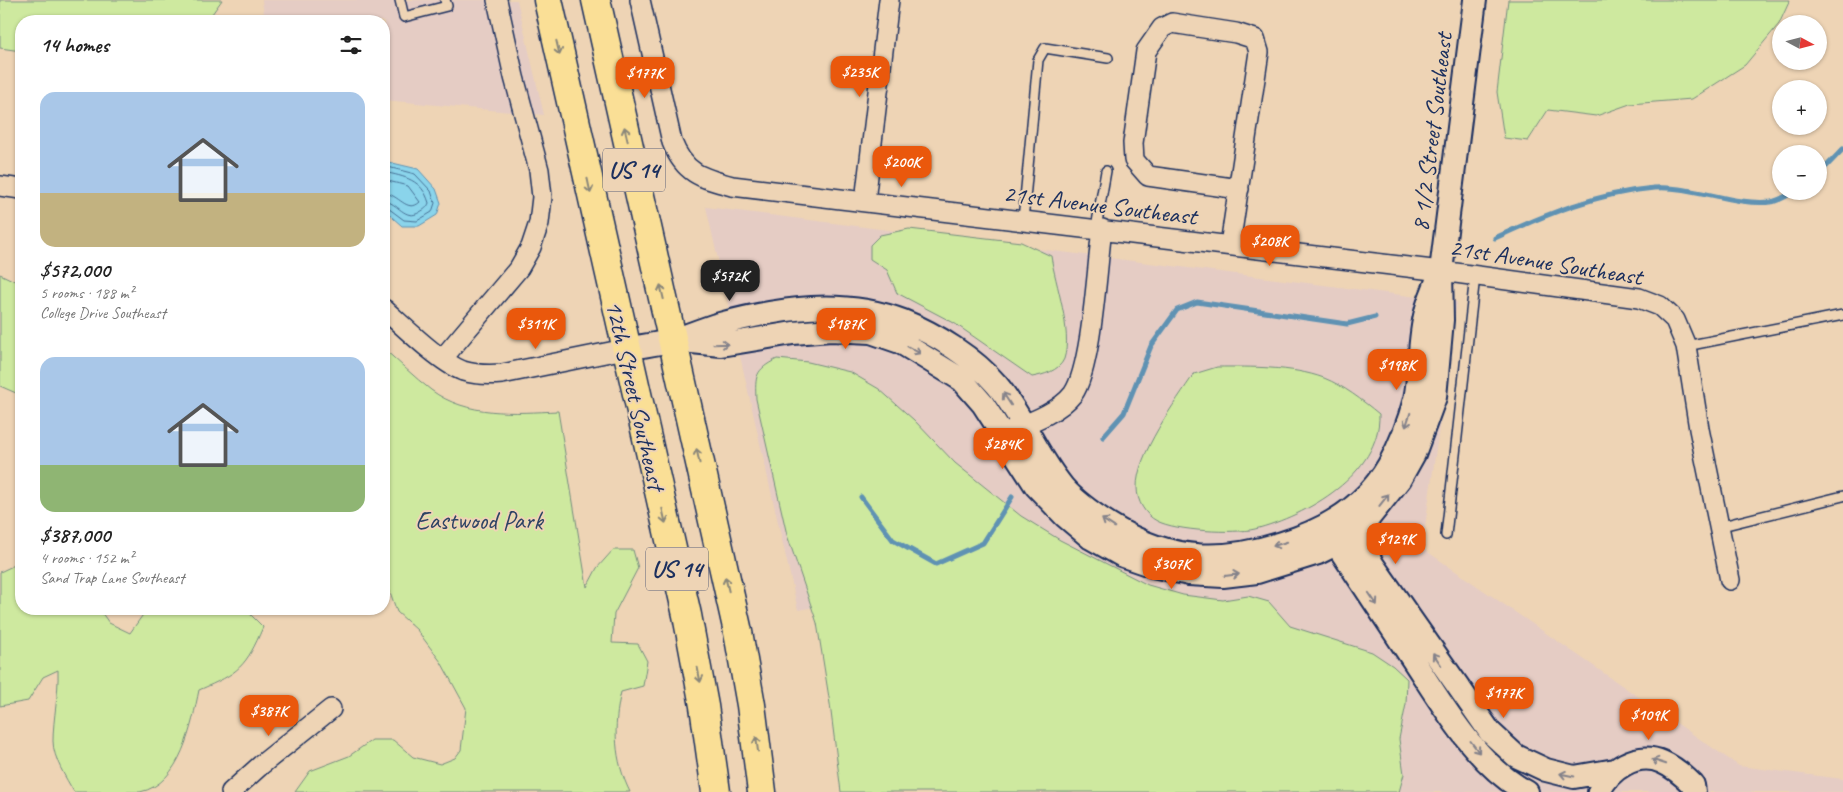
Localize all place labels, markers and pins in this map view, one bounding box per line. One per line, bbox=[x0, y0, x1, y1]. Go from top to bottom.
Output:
pin: $177K bbox=[610, 56, 680, 99]
pin: $235K bbox=[825, 56, 895, 98]
pin: $200K bbox=[867, 146, 937, 188]
pin: $208K bbox=[1235, 224, 1305, 267]
pin: $572K bbox=[695, 260, 765, 302]
pin: $311K bbox=[501, 308, 571, 350]
pin: $187K bbox=[811, 308, 881, 350]
pin: $198K bbox=[1362, 348, 1432, 391]
pin: $284K bbox=[968, 428, 1038, 470]
pin: $129K bbox=[1361, 522, 1431, 565]
pin: $307K bbox=[1137, 548, 1207, 590]
pin: $177K bbox=[1469, 676, 1539, 719]
pin: $387K bbox=[234, 694, 304, 737]
pin: $109K bbox=[1614, 698, 1684, 741]

